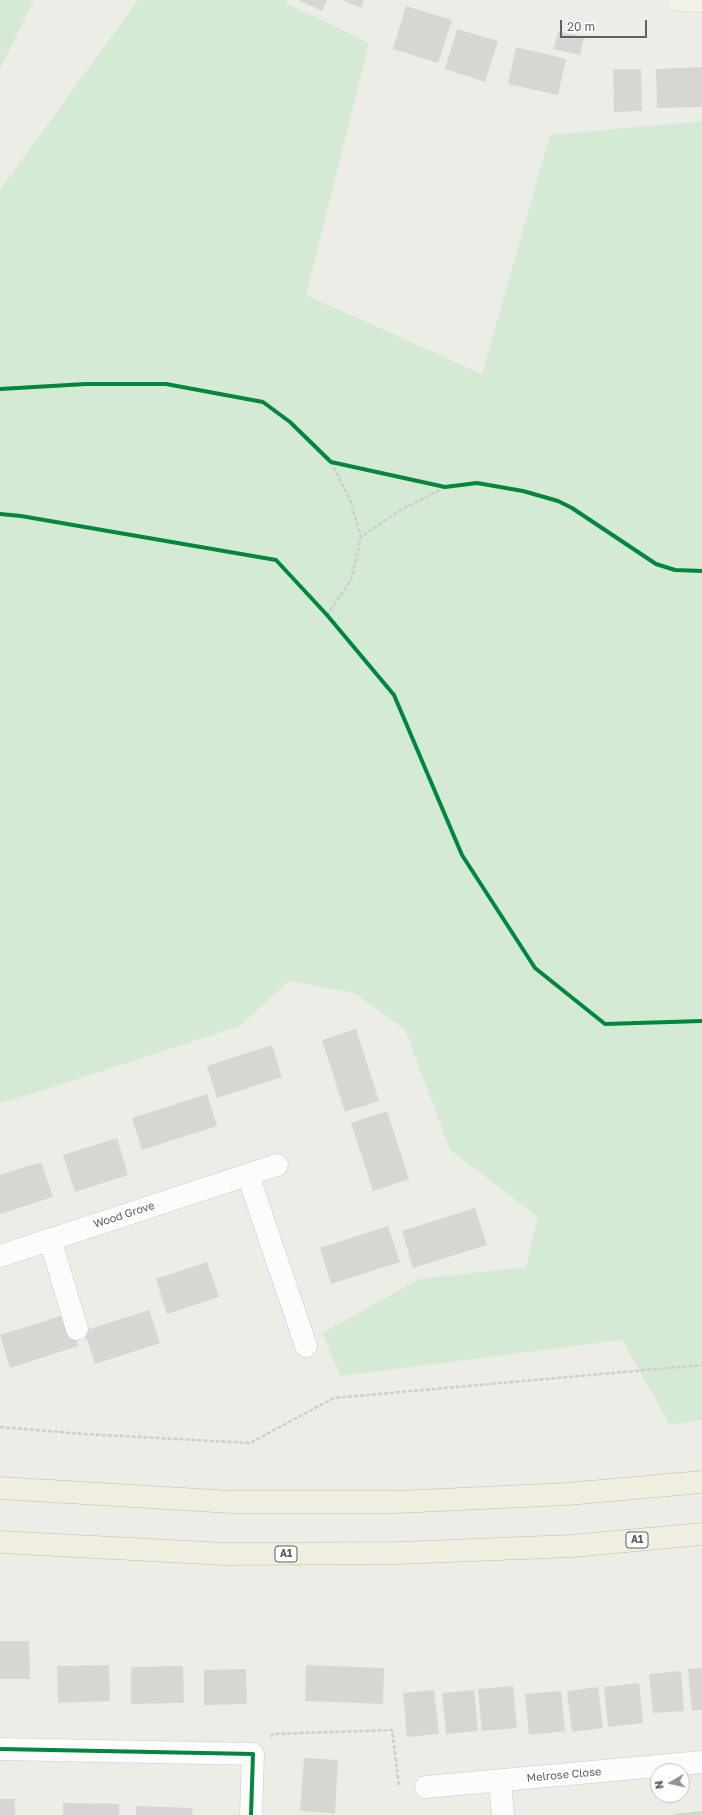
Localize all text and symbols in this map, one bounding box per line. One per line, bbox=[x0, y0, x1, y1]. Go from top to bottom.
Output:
scale bar bbox=[562, 12, 649, 38]
text: 20 m bbox=[567, 19, 595, 34]
street label: Wood Grove bbox=[92, 1199, 156, 1231]
road number: A1 bbox=[626, 1532, 648, 1548]
road number: A1 bbox=[275, 1546, 297, 1562]
north arrow bbox=[650, 1763, 690, 1803]
street label: Melrose Close bbox=[526, 1765, 602, 1785]
text: N bbox=[652, 1780, 666, 1790]

